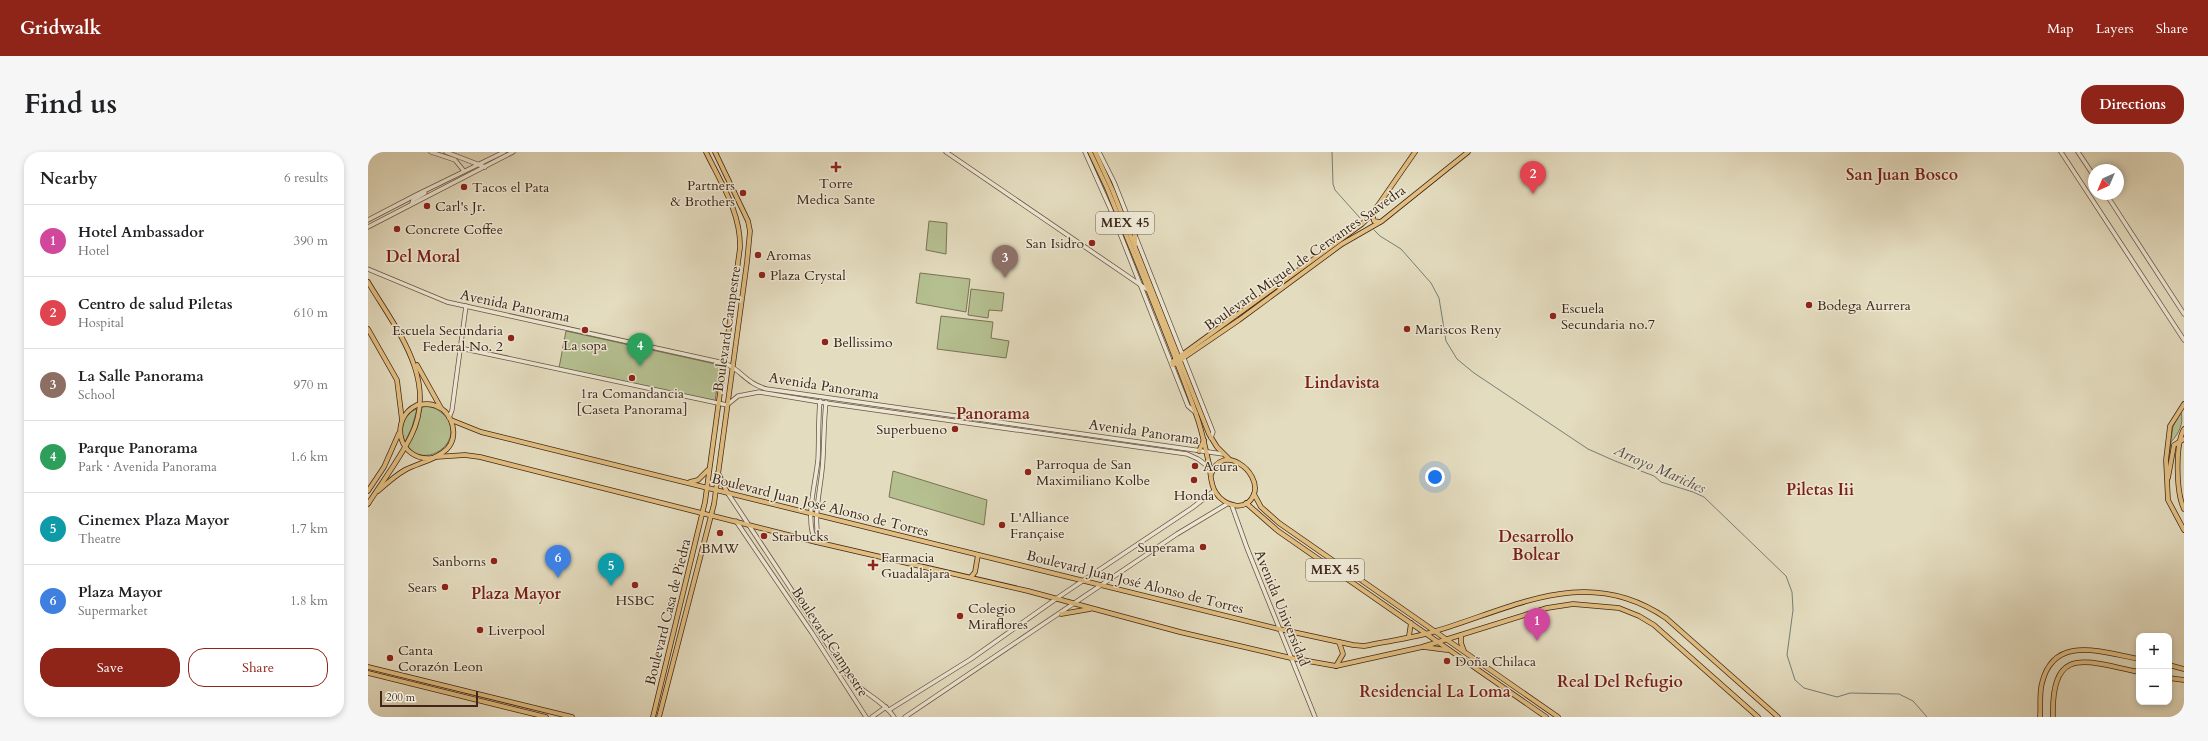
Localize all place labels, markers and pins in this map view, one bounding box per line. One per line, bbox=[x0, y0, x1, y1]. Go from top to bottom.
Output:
marker: Torre Medica Sante bbox=[830, 161, 842, 173]
pin: 2 bbox=[1520, 161, 1546, 194]
place label: Torre Medica Sante bbox=[797, 174, 875, 209]
place label: Partners & Brothers bbox=[670, 176, 735, 211]
place label: Tacos el Pata bbox=[472, 178, 549, 197]
marker: Tacos el Pata bbox=[459, 182, 469, 192]
marker: Partners & Brothers bbox=[738, 188, 748, 198]
place label: Carl's Jr. bbox=[435, 197, 485, 216]
marker: Carl's Jr. bbox=[422, 201, 432, 211]
place label: Concrete Coffee bbox=[405, 220, 503, 239]
marker: Concrete Coffee bbox=[392, 224, 402, 234]
place label: San Isidro bbox=[1026, 234, 1084, 253]
marker: San Isidro bbox=[1087, 238, 1097, 248]
pin: 3 bbox=[992, 245, 1018, 278]
place label: Aromas bbox=[766, 246, 812, 265]
marker: Aromas bbox=[753, 250, 763, 260]
place label: Plaza Crystal bbox=[770, 266, 846, 285]
marker: Plaza Crystal bbox=[757, 270, 767, 280]
place label: Bodega Aurrera bbox=[1817, 296, 1911, 315]
place label: Escuela Secundaria no.7 bbox=[1561, 299, 1655, 334]
marker: Bodega Aurrera bbox=[1804, 300, 1814, 310]
marker: Escuela Secundaria no.7 bbox=[1548, 311, 1558, 321]
place label: Mariscos Reny bbox=[1415, 320, 1502, 339]
place label: Escuela Secundaria Federal No. 2 bbox=[392, 321, 503, 356]
marker: Mariscos Reny bbox=[1402, 324, 1412, 334]
marker: La sopa bbox=[580, 325, 590, 335]
marker: Escuela Secundaria Federal No. 2 bbox=[506, 333, 516, 343]
pin: 4 bbox=[627, 333, 653, 366]
place label: Bellissimo bbox=[833, 333, 893, 352]
place label: La sopa bbox=[563, 336, 607, 355]
marker: Bellissimo bbox=[820, 337, 830, 347]
marker: 1ra Comandancia [Caseta Panorama] bbox=[627, 373, 637, 383]
place label: 1ra Comandancia [Caseta Panorama] bbox=[576, 384, 688, 419]
place label: Superbueno bbox=[876, 420, 947, 439]
marker: Superbueno bbox=[950, 424, 960, 434]
place label: Parroqua de San Maximiliano Kolbe bbox=[1036, 455, 1150, 490]
place label: Acura bbox=[1203, 457, 1238, 476]
marker: Acura bbox=[1190, 461, 1200, 471]
marker: Parroqua de San Maximiliano Kolbe bbox=[1023, 467, 1033, 477]
marker: Honda bbox=[1189, 475, 1199, 485]
place label: Honda bbox=[1174, 486, 1214, 505]
place label: L'Alliance Française bbox=[1010, 508, 1069, 543]
marker: L'Alliance Française bbox=[997, 520, 1007, 530]
place label: Starbucks bbox=[772, 527, 829, 546]
marker: BMW bbox=[715, 528, 725, 538]
marker: Starbucks bbox=[759, 531, 769, 541]
place label: Superama bbox=[1137, 538, 1195, 557]
place label: BMW bbox=[701, 539, 740, 558]
marker: Superama bbox=[1198, 542, 1208, 552]
pin: 6 bbox=[545, 545, 571, 578]
place label: Farmacia Guadalajara bbox=[881, 548, 950, 583]
place label: Sanborns bbox=[432, 552, 486, 571]
pin: 5 bbox=[598, 553, 624, 586]
marker: Sanborns bbox=[489, 556, 499, 566]
marker: Farmacia Guadalajara bbox=[868, 560, 878, 570]
place label: Sears bbox=[408, 578, 437, 597]
marker: HSBC bbox=[630, 580, 640, 590]
marker: Sears bbox=[440, 582, 450, 592]
place label: HSBC bbox=[616, 591, 655, 610]
place label: Colegio Miraflores bbox=[968, 599, 1028, 634]
pin: 1 bbox=[1524, 608, 1550, 641]
marker: Colegio Miraflores bbox=[955, 611, 965, 621]
place label: Liverpool bbox=[488, 621, 546, 640]
marker: Liverpool bbox=[475, 625, 485, 635]
place label: Canta Corazón Leon bbox=[398, 641, 483, 676]
place label: Doña Chilaca bbox=[1455, 652, 1536, 671]
marker: Canta Corazón Leon bbox=[385, 653, 395, 663]
marker: Doña Chilaca bbox=[1442, 656, 1452, 666]

